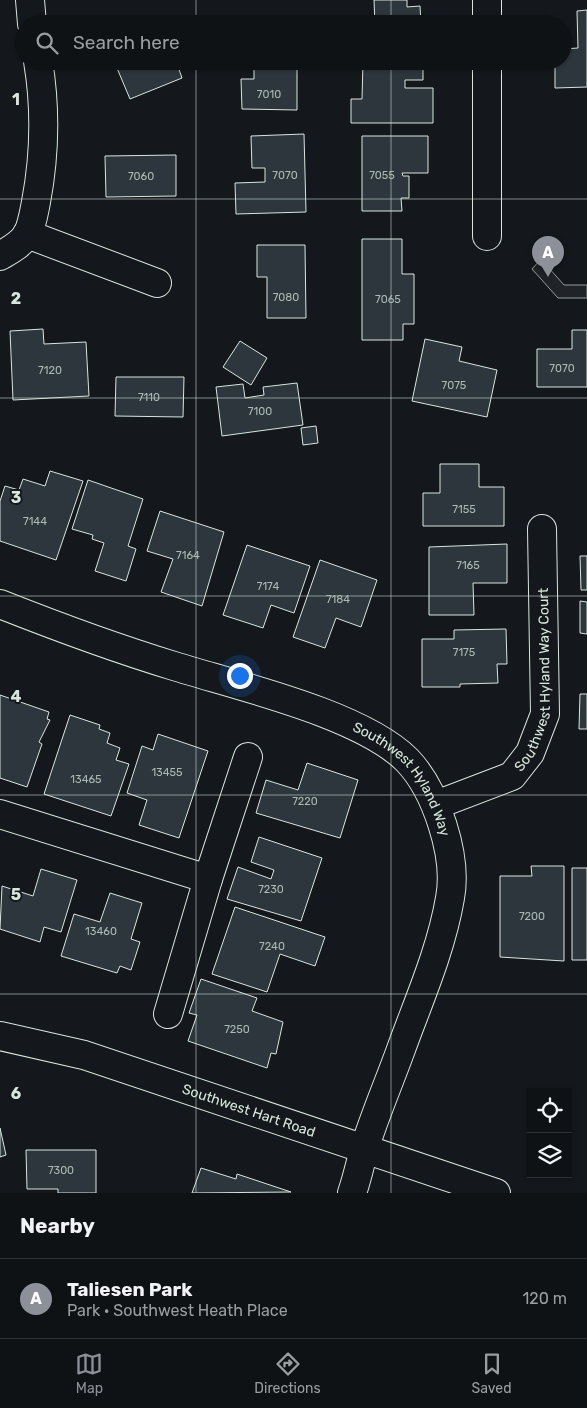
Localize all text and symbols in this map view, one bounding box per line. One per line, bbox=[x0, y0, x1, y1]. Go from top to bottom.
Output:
search box bbox=[15, 15, 572, 70]
icon: search bbox=[33, 29, 61, 57]
text: Search here bbox=[73, 31, 180, 54]
house number: 7010 bbox=[257, 88, 281, 101]
text: 1 bbox=[12, 90, 20, 109]
house number: 7070 bbox=[272, 169, 298, 182]
house number: 7055 bbox=[369, 169, 395, 182]
house number: 7060 bbox=[128, 170, 154, 183]
pin: A bbox=[532, 236, 564, 277]
text: 2 bbox=[11, 289, 21, 308]
house number: 7080 bbox=[273, 291, 299, 304]
house number: 7065 bbox=[375, 293, 401, 306]
house number: 7070 bbox=[549, 362, 575, 375]
house number: 7120 bbox=[38, 364, 62, 377]
house number: 7075 bbox=[442, 379, 467, 392]
house number: 7110 bbox=[138, 391, 160, 404]
house number: 7100 bbox=[248, 405, 272, 418]
text: 3 bbox=[11, 488, 21, 507]
house number: 7155 bbox=[452, 503, 476, 516]
house number: 7144 bbox=[23, 515, 47, 528]
house number: 7164 bbox=[176, 549, 200, 562]
house number: 7165 bbox=[456, 559, 480, 572]
house number: 7174 bbox=[257, 580, 279, 593]
street label: Southwest Hyland Way Court bbox=[510, 587, 554, 775]
house number: 7184 bbox=[326, 593, 350, 606]
house number: 7175 bbox=[453, 646, 476, 659]
your location bbox=[227, 663, 253, 689]
text: 4 bbox=[11, 687, 22, 706]
street label: Southwest Hyland Way bbox=[350, 718, 454, 838]
house number: 13455 bbox=[151, 766, 183, 779]
house number: 13465 bbox=[70, 773, 102, 786]
house number: 7220 bbox=[292, 795, 318, 808]
house number: 7230 bbox=[258, 883, 284, 896]
text: 5 bbox=[11, 885, 21, 904]
house number: 7200 bbox=[519, 910, 545, 923]
house number: 13460 bbox=[85, 925, 117, 938]
house number: 7240 bbox=[259, 940, 285, 953]
house number: 7250 bbox=[224, 1023, 250, 1036]
street label: Southwest Hart Road bbox=[180, 1080, 318, 1140]
text: 6 bbox=[11, 1084, 21, 1103]
map controls bbox=[527, 1088, 572, 1178]
button: locate bbox=[527, 1088, 572, 1133]
button: layers bbox=[527, 1133, 572, 1178]
house number: 7300 bbox=[48, 1164, 74, 1177]
text: Nearby bbox=[20, 1213, 95, 1238]
text: Taliesen Park bbox=[67, 1278, 192, 1301]
text: A bbox=[30, 1289, 42, 1308]
text: 120 m bbox=[522, 1289, 567, 1308]
text: Park · Southwest Heath Place bbox=[67, 1301, 288, 1320]
tab: Map bbox=[75, 1350, 103, 1397]
tab: Directions bbox=[254, 1350, 321, 1397]
tab: Saved bbox=[472, 1350, 512, 1397]

